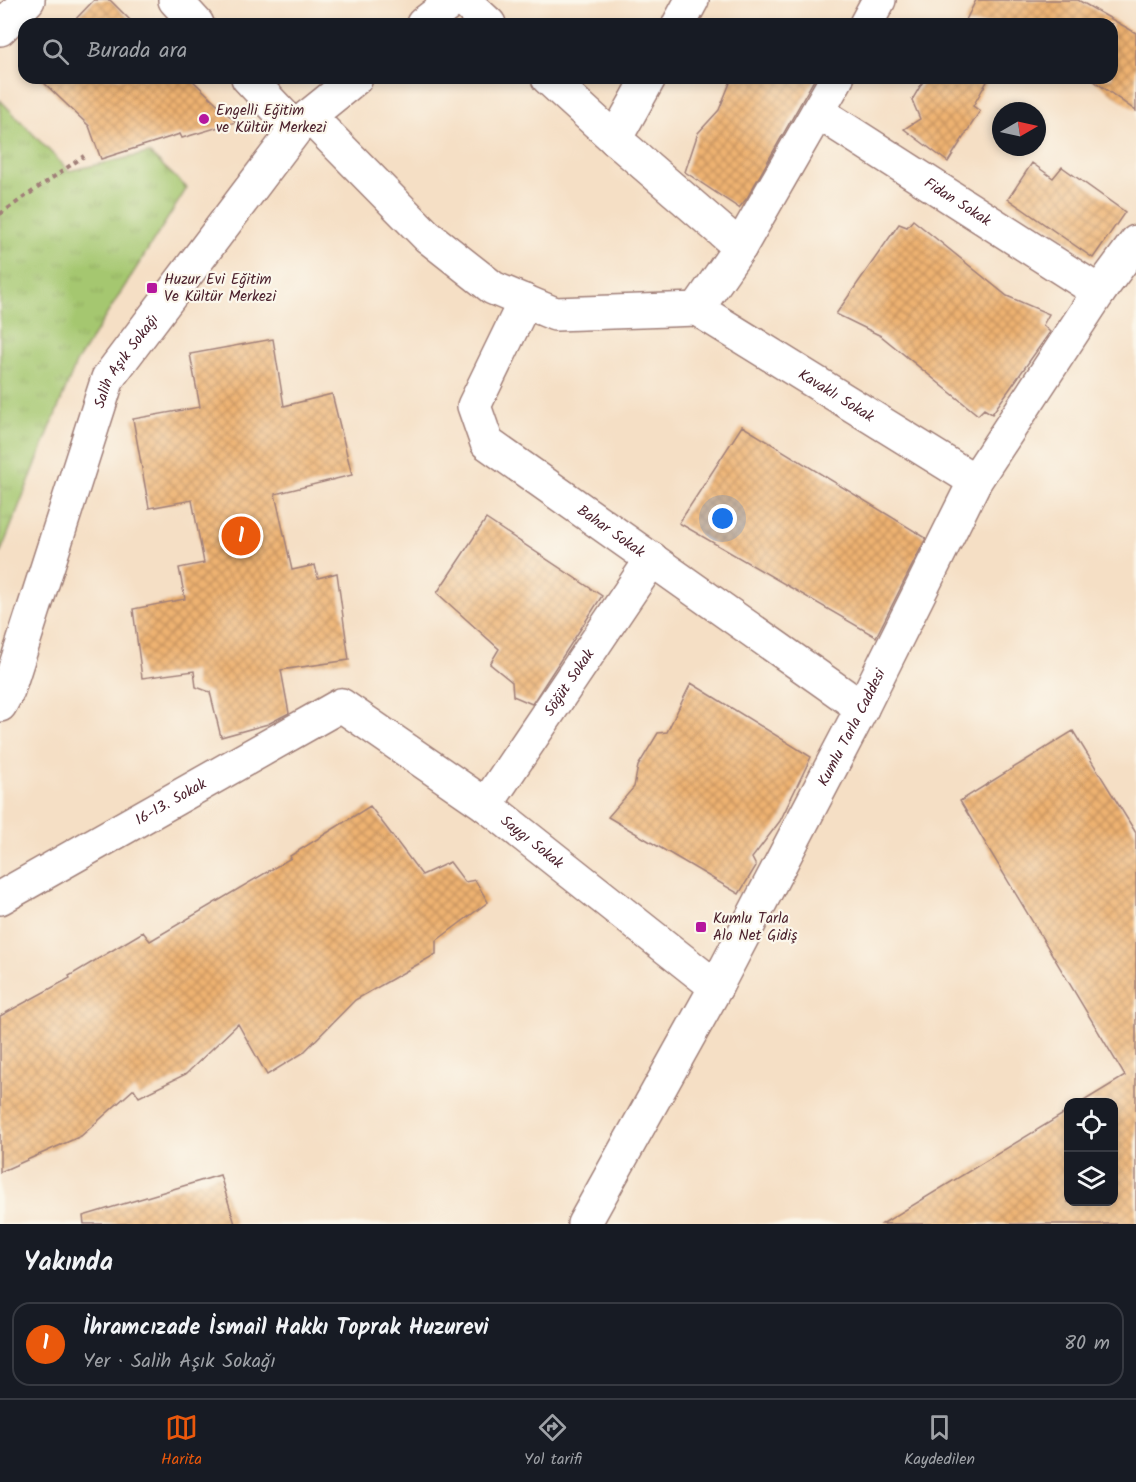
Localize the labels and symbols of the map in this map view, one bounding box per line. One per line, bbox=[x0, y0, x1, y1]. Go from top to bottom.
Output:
place label: Engelli Eğitim ve Kültür Merkezi bbox=[216, 99, 328, 140]
north arrow bbox=[992, 102, 1046, 156]
marker: Engelli Eğitim ve Kültür Merkezi bbox=[197, 112, 211, 126]
street label: Fidan Sokak bbox=[919, 172, 996, 233]
place label: Huzur Evi Eğitim Ve Kültür Merkezi bbox=[164, 268, 277, 309]
marker: Huzur Evi Eğitim Ve Kültür Merkezi bbox=[145, 281, 159, 295]
street label: Salih Aşık Sokağı bbox=[88, 309, 165, 411]
street label: Kavaklı Sokak bbox=[793, 363, 880, 429]
street label: Bahar Sokak bbox=[572, 499, 650, 565]
your location bbox=[708, 504, 737, 533]
pin: 1 bbox=[222, 514, 260, 558]
street label: Söğüt Sokak bbox=[538, 644, 602, 721]
street label: Kumlu Tarla Caddesi bbox=[812, 664, 893, 791]
street label: 16-13. Sokak bbox=[131, 772, 212, 832]
street label: Saygı Sokak bbox=[495, 810, 569, 876]
place label: Kumlu Tarla Alo Net Gidiş bbox=[713, 907, 798, 948]
marker: Kumlu Tarla Alo Net Gidiş bbox=[694, 920, 708, 934]

